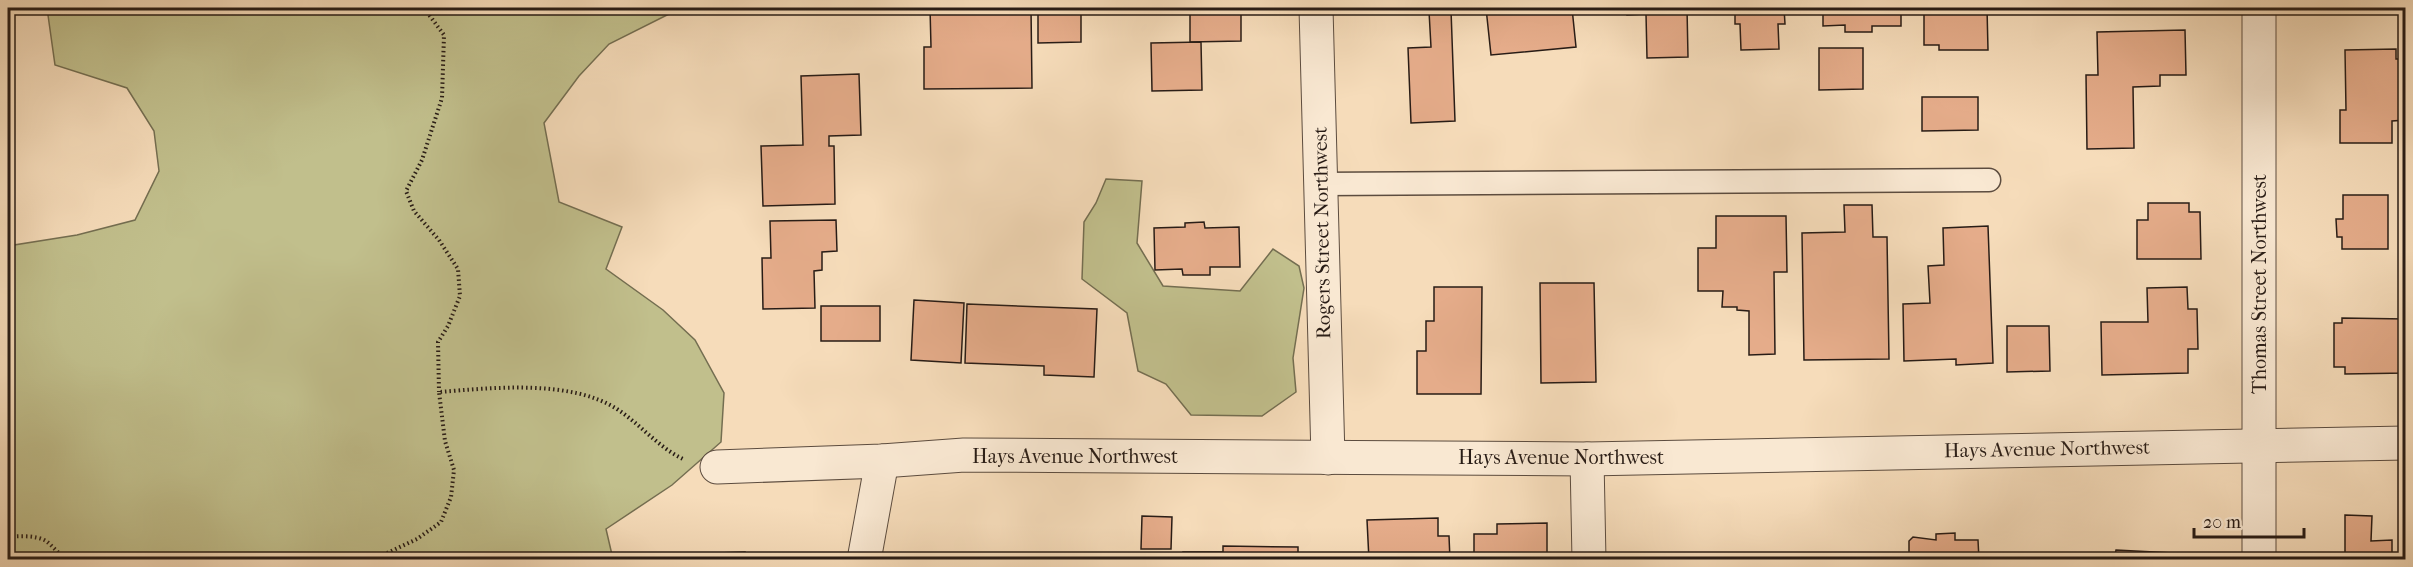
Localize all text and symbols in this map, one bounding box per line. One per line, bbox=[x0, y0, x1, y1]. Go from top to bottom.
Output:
street label: Rogers Street Northwest bbox=[1309, 127, 1335, 339]
street label: Thomas Street Northwest bbox=[2248, 174, 2271, 394]
street label: Hays Avenue Northwest bbox=[1944, 436, 2150, 462]
street label: Hays Avenue Northwest bbox=[972, 445, 1178, 468]
street label: Hays Avenue Northwest bbox=[1458, 446, 1664, 469]
scale bar bbox=[2194, 501, 2304, 539]
text: 20 m bbox=[2203, 512, 2241, 533]

